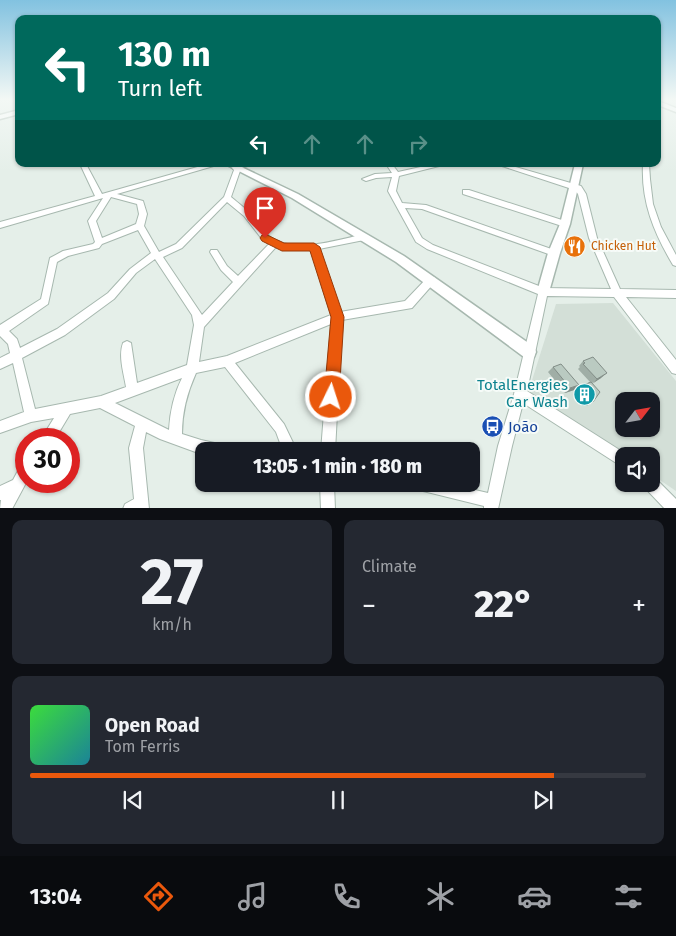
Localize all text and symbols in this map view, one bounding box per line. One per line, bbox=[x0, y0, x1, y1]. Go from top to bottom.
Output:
text: 130 m bbox=[118, 33, 211, 75]
icon: left bbox=[35, 35, 100, 100]
text: Turn left bbox=[118, 75, 202, 102]
icon: left bbox=[245, 130, 273, 158]
icon: ahead bbox=[298, 130, 326, 158]
icon: ahead bbox=[351, 130, 379, 158]
icon: right bbox=[404, 130, 432, 158]
pin bbox=[244, 187, 286, 238]
icon: arrive bbox=[251, 194, 279, 222]
restaurant icon: Chicken Hut bbox=[563, 234, 587, 258]
place label: Chicken Hut bbox=[591, 239, 657, 253]
position arrow bbox=[304, 370, 356, 422]
place label: TotalEnergies Car Wash bbox=[477, 376, 568, 411]
building icon: TotalEnergies Car Wash bbox=[572, 382, 596, 406]
north arrow bbox=[615, 392, 660, 438]
map controls bbox=[615, 392, 660, 492]
bus stop icon: João bbox=[480, 415, 504, 439]
place label: João bbox=[508, 418, 538, 436]
speed limit sign: 30 bbox=[15, 428, 80, 493]
button: sound bbox=[615, 447, 660, 492]
text: 13:05 · 1 min · 180 m bbox=[253, 455, 422, 478]
text: 27 bbox=[140, 543, 204, 621]
text: Climate bbox=[362, 557, 417, 576]
text: 22° bbox=[474, 581, 534, 627]
text: − bbox=[362, 589, 376, 622]
text: + bbox=[632, 589, 646, 622]
text: km/h bbox=[152, 615, 192, 634]
text: Open Road bbox=[105, 714, 200, 737]
text: Tom Ferris bbox=[105, 737, 180, 756]
icon: previous bbox=[119, 786, 147, 814]
icon: pause bbox=[324, 786, 352, 814]
icon: next bbox=[529, 786, 557, 814]
icon: directions bbox=[141, 879, 176, 914]
icon: music bbox=[235, 879, 270, 914]
icon: phone bbox=[329, 879, 364, 914]
icon: climate bbox=[423, 879, 458, 914]
icon: car bbox=[517, 879, 552, 914]
icon: filters bbox=[611, 879, 646, 914]
text: 13:04 bbox=[30, 883, 82, 910]

